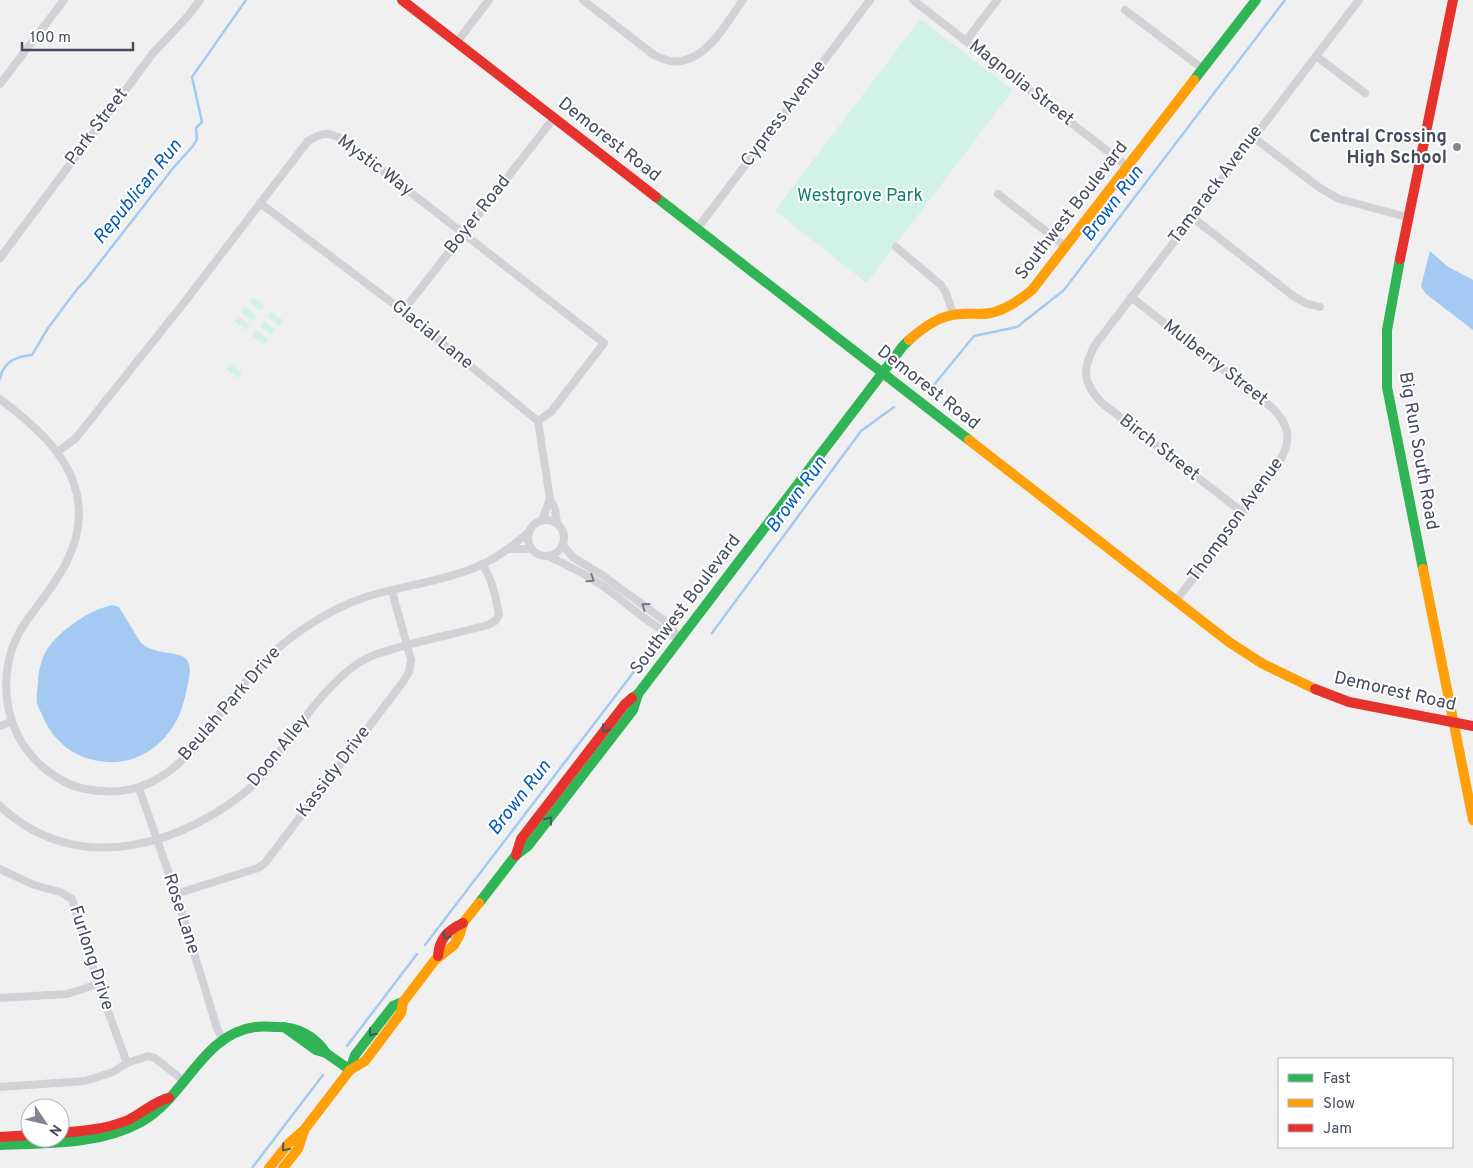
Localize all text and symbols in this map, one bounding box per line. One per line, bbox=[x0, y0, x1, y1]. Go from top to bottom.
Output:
scale bar bbox=[22, 20, 134, 52]
text: 100 m bbox=[30, 29, 71, 48]
street label: Magnolia Street bbox=[964, 35, 1078, 131]
street label: Cypress Avenue bbox=[736, 56, 832, 172]
street label: Park Street bbox=[60, 84, 134, 170]
street label: Demorest Road bbox=[553, 93, 665, 187]
street label: Tamarack Avenue bbox=[1164, 121, 1268, 249]
place label: Central Crossing High School bbox=[1309, 126, 1447, 170]
street label: Mystic Way bbox=[332, 130, 418, 202]
water label: Republican Run bbox=[88, 134, 188, 249]
street label: Southwest Boulevard bbox=[1011, 137, 1133, 285]
marker: Central Crossing High School bbox=[1451, 141, 1463, 153]
water label: Brown Run bbox=[1077, 161, 1150, 247]
street label: Boyer Road bbox=[440, 171, 516, 259]
park label: Westgrove Park bbox=[797, 185, 923, 208]
street label: Glacial Lane bbox=[386, 295, 478, 375]
street label: Mulberry Street bbox=[1158, 315, 1272, 411]
street label: Demorest Road bbox=[872, 341, 984, 435]
street label: Big Run South Road bbox=[1393, 370, 1443, 532]
street label: Birch Street bbox=[1114, 409, 1204, 487]
water label: Brown Run bbox=[761, 451, 833, 538]
street label: Thompson Avenue bbox=[1183, 453, 1289, 587]
street label: Southwest Boulevard bbox=[626, 530, 746, 680]
one-way arrow bbox=[586, 573, 595, 582]
one-way arrow bbox=[642, 603, 651, 611]
street label: Beulah Park Drive bbox=[174, 642, 286, 766]
street label: Demorest Road bbox=[1332, 667, 1458, 717]
street label: Doon Alley bbox=[243, 710, 315, 792]
street label: Kassidy Drive bbox=[292, 722, 376, 822]
one-way arrow bbox=[603, 723, 611, 732]
water label: Brown Run bbox=[483, 755, 557, 840]
one-way arrow bbox=[543, 816, 552, 825]
street label: Rose Lane bbox=[157, 871, 205, 957]
street label: Furlong Drive bbox=[63, 903, 119, 1013]
one-way arrow bbox=[443, 930, 451, 939]
one-way arrow bbox=[370, 1027, 378, 1036]
legend bbox=[1278, 1058, 1453, 1148]
text: Fast bbox=[1323, 1070, 1351, 1089]
text: Slow bbox=[1323, 1095, 1355, 1114]
north arrow bbox=[20, 1098, 70, 1148]
text: Jam bbox=[1323, 1120, 1352, 1139]
text: N bbox=[45, 1121, 64, 1139]
one-way arrow bbox=[282, 1142, 291, 1151]

